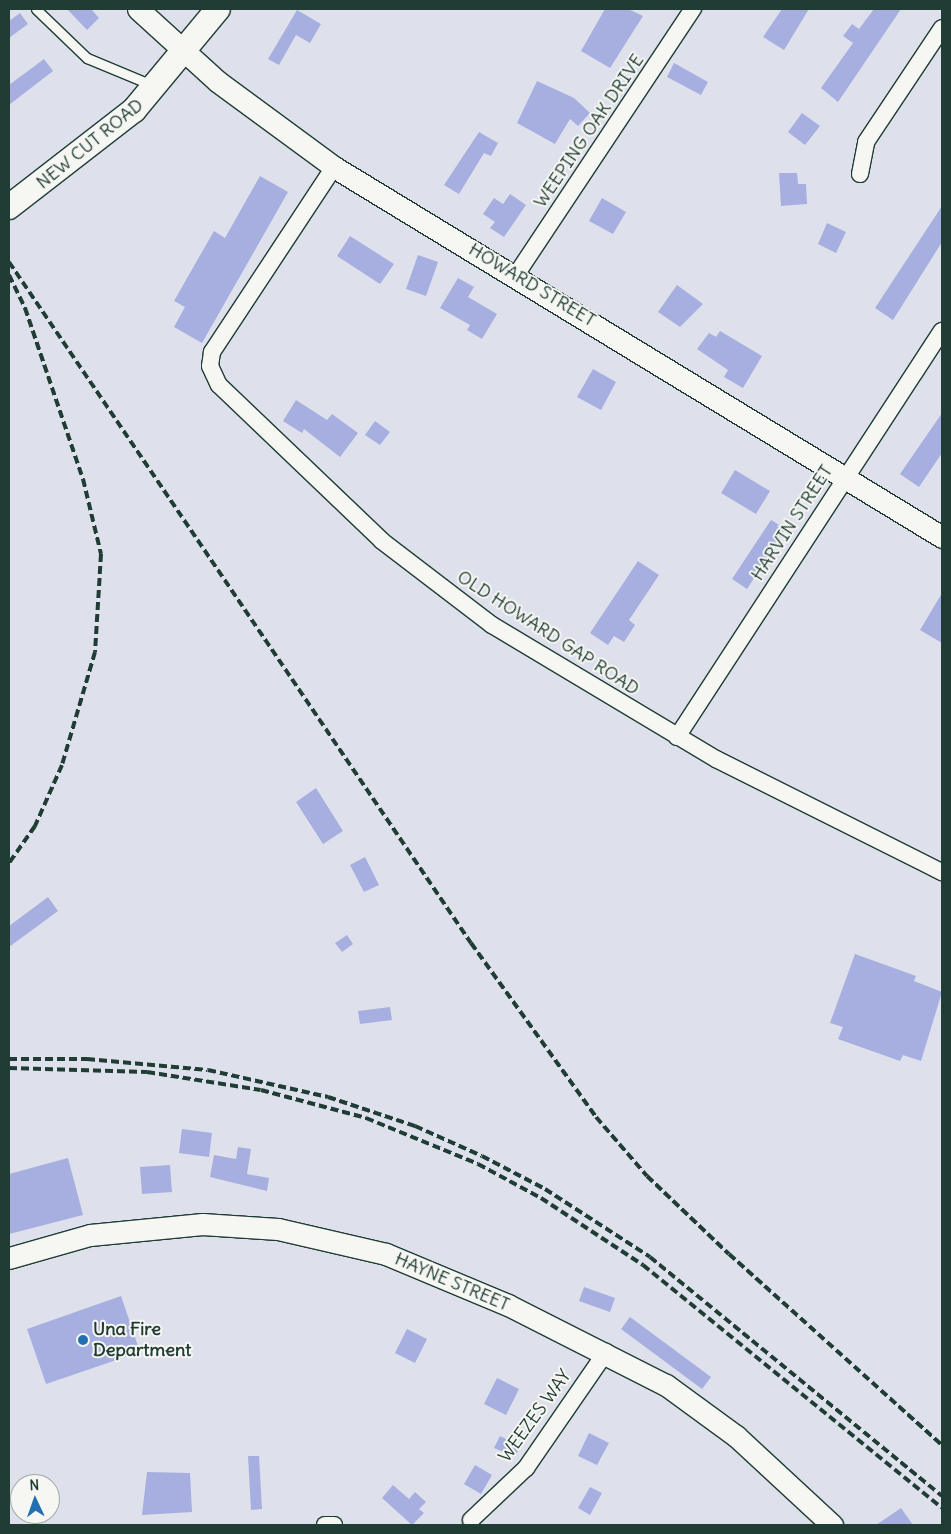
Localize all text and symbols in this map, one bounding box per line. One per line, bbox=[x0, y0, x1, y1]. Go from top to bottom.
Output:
street label: WEEPING OAK DRIVE bbox=[530, 50, 648, 212]
street label: NEW CUT ROAD bbox=[32, 94, 148, 194]
street label: HOWARD STREET bbox=[465, 239, 599, 331]
street label: HARVIN STREET bbox=[747, 461, 837, 585]
street label: OLD HOWARD GAP ROAD bbox=[453, 566, 643, 700]
street label: HAYNE STREET bbox=[391, 1248, 513, 1316]
place label: Una Fire Department bbox=[93, 1319, 191, 1362]
marker: Una Fire Department bbox=[77, 1334, 89, 1346]
street label: WEEZES WAY bbox=[494, 1366, 576, 1466]
north arrow bbox=[10, 1474, 60, 1524]
text: N bbox=[29, 1476, 40, 1494]

